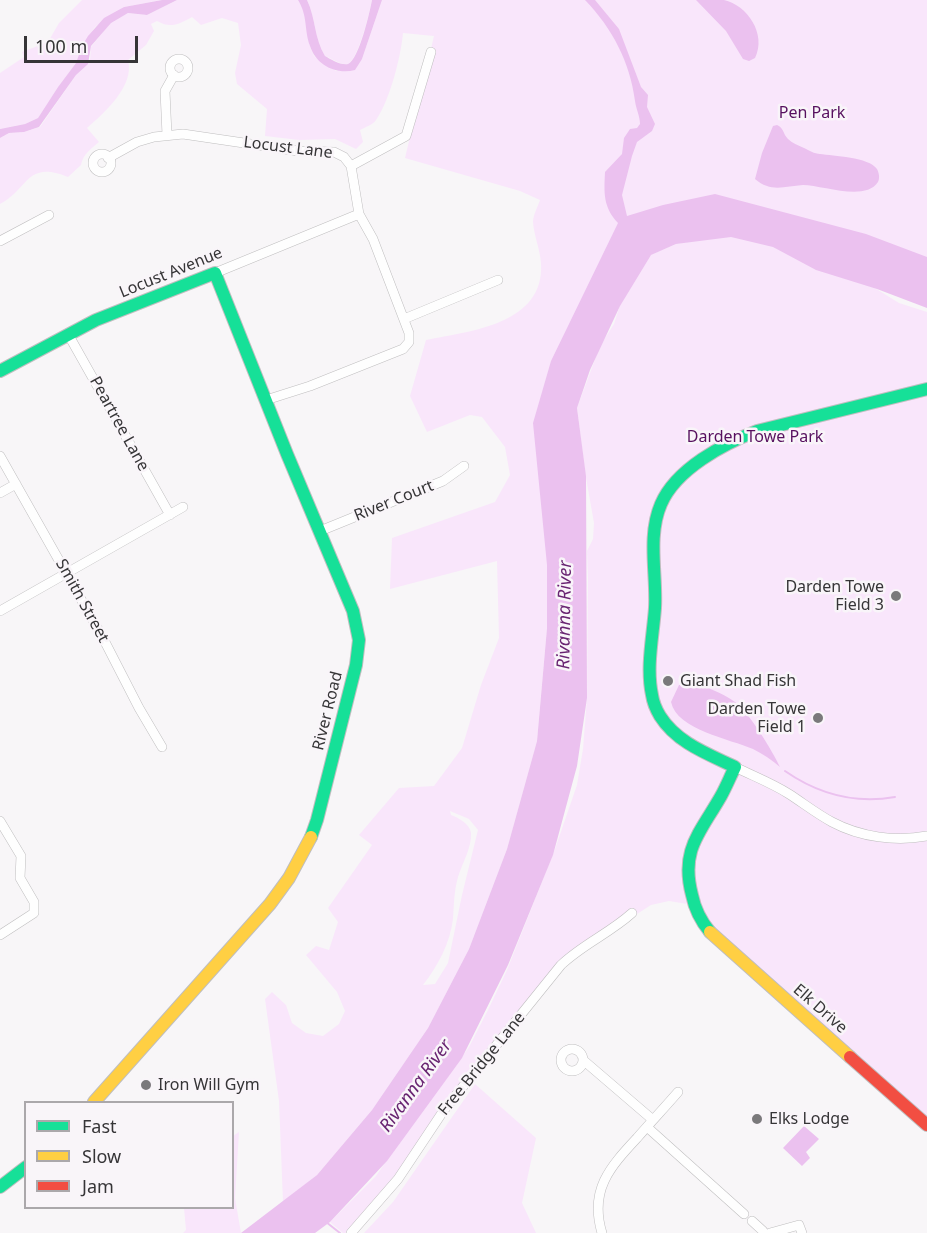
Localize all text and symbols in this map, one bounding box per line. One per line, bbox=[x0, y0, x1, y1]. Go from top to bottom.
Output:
scale bar bbox=[27, 24, 141, 62]
text: 100 m bbox=[35, 34, 87, 58]
park label: Pen Park bbox=[779, 103, 845, 123]
street label: Locust Lane bbox=[242, 133, 334, 163]
street label: Locust Avenue bbox=[117, 244, 225, 302]
street label: Peartree Lane bbox=[85, 374, 153, 474]
park label: Darden Towe Park bbox=[687, 427, 823, 447]
street label: River Court bbox=[351, 476, 437, 526]
street label: Smith Street bbox=[51, 556, 113, 646]
water label: Rivanna River bbox=[553, 560, 577, 670]
place label: Darden Towe Field 3 bbox=[785, 577, 884, 615]
marker: Darden Towe Field 3 bbox=[889, 589, 903, 603]
street label: River Road bbox=[309, 670, 347, 752]
place label: Giant Shad Fish bbox=[680, 671, 796, 691]
marker: Giant Shad Fish bbox=[661, 674, 675, 688]
place label: Darden Towe Field 1 bbox=[707, 699, 806, 737]
marker: Darden Towe Field 1 bbox=[811, 711, 825, 725]
street label: Elk Drive bbox=[789, 980, 851, 1038]
street label: Free Bridge Lane bbox=[435, 1009, 529, 1119]
water label: Rivanna River bbox=[375, 1036, 457, 1136]
place label: Iron Will Gym bbox=[158, 1075, 260, 1095]
marker: Iron Will Gym bbox=[139, 1078, 153, 1092]
legend bbox=[24, 1101, 234, 1209]
place label: Elks Lodge bbox=[769, 1109, 849, 1129]
marker: Elks Lodge bbox=[750, 1112, 764, 1126]
text: Fast bbox=[82, 1114, 117, 1138]
text: Slow bbox=[82, 1144, 121, 1168]
text: Jam bbox=[82, 1174, 114, 1198]

